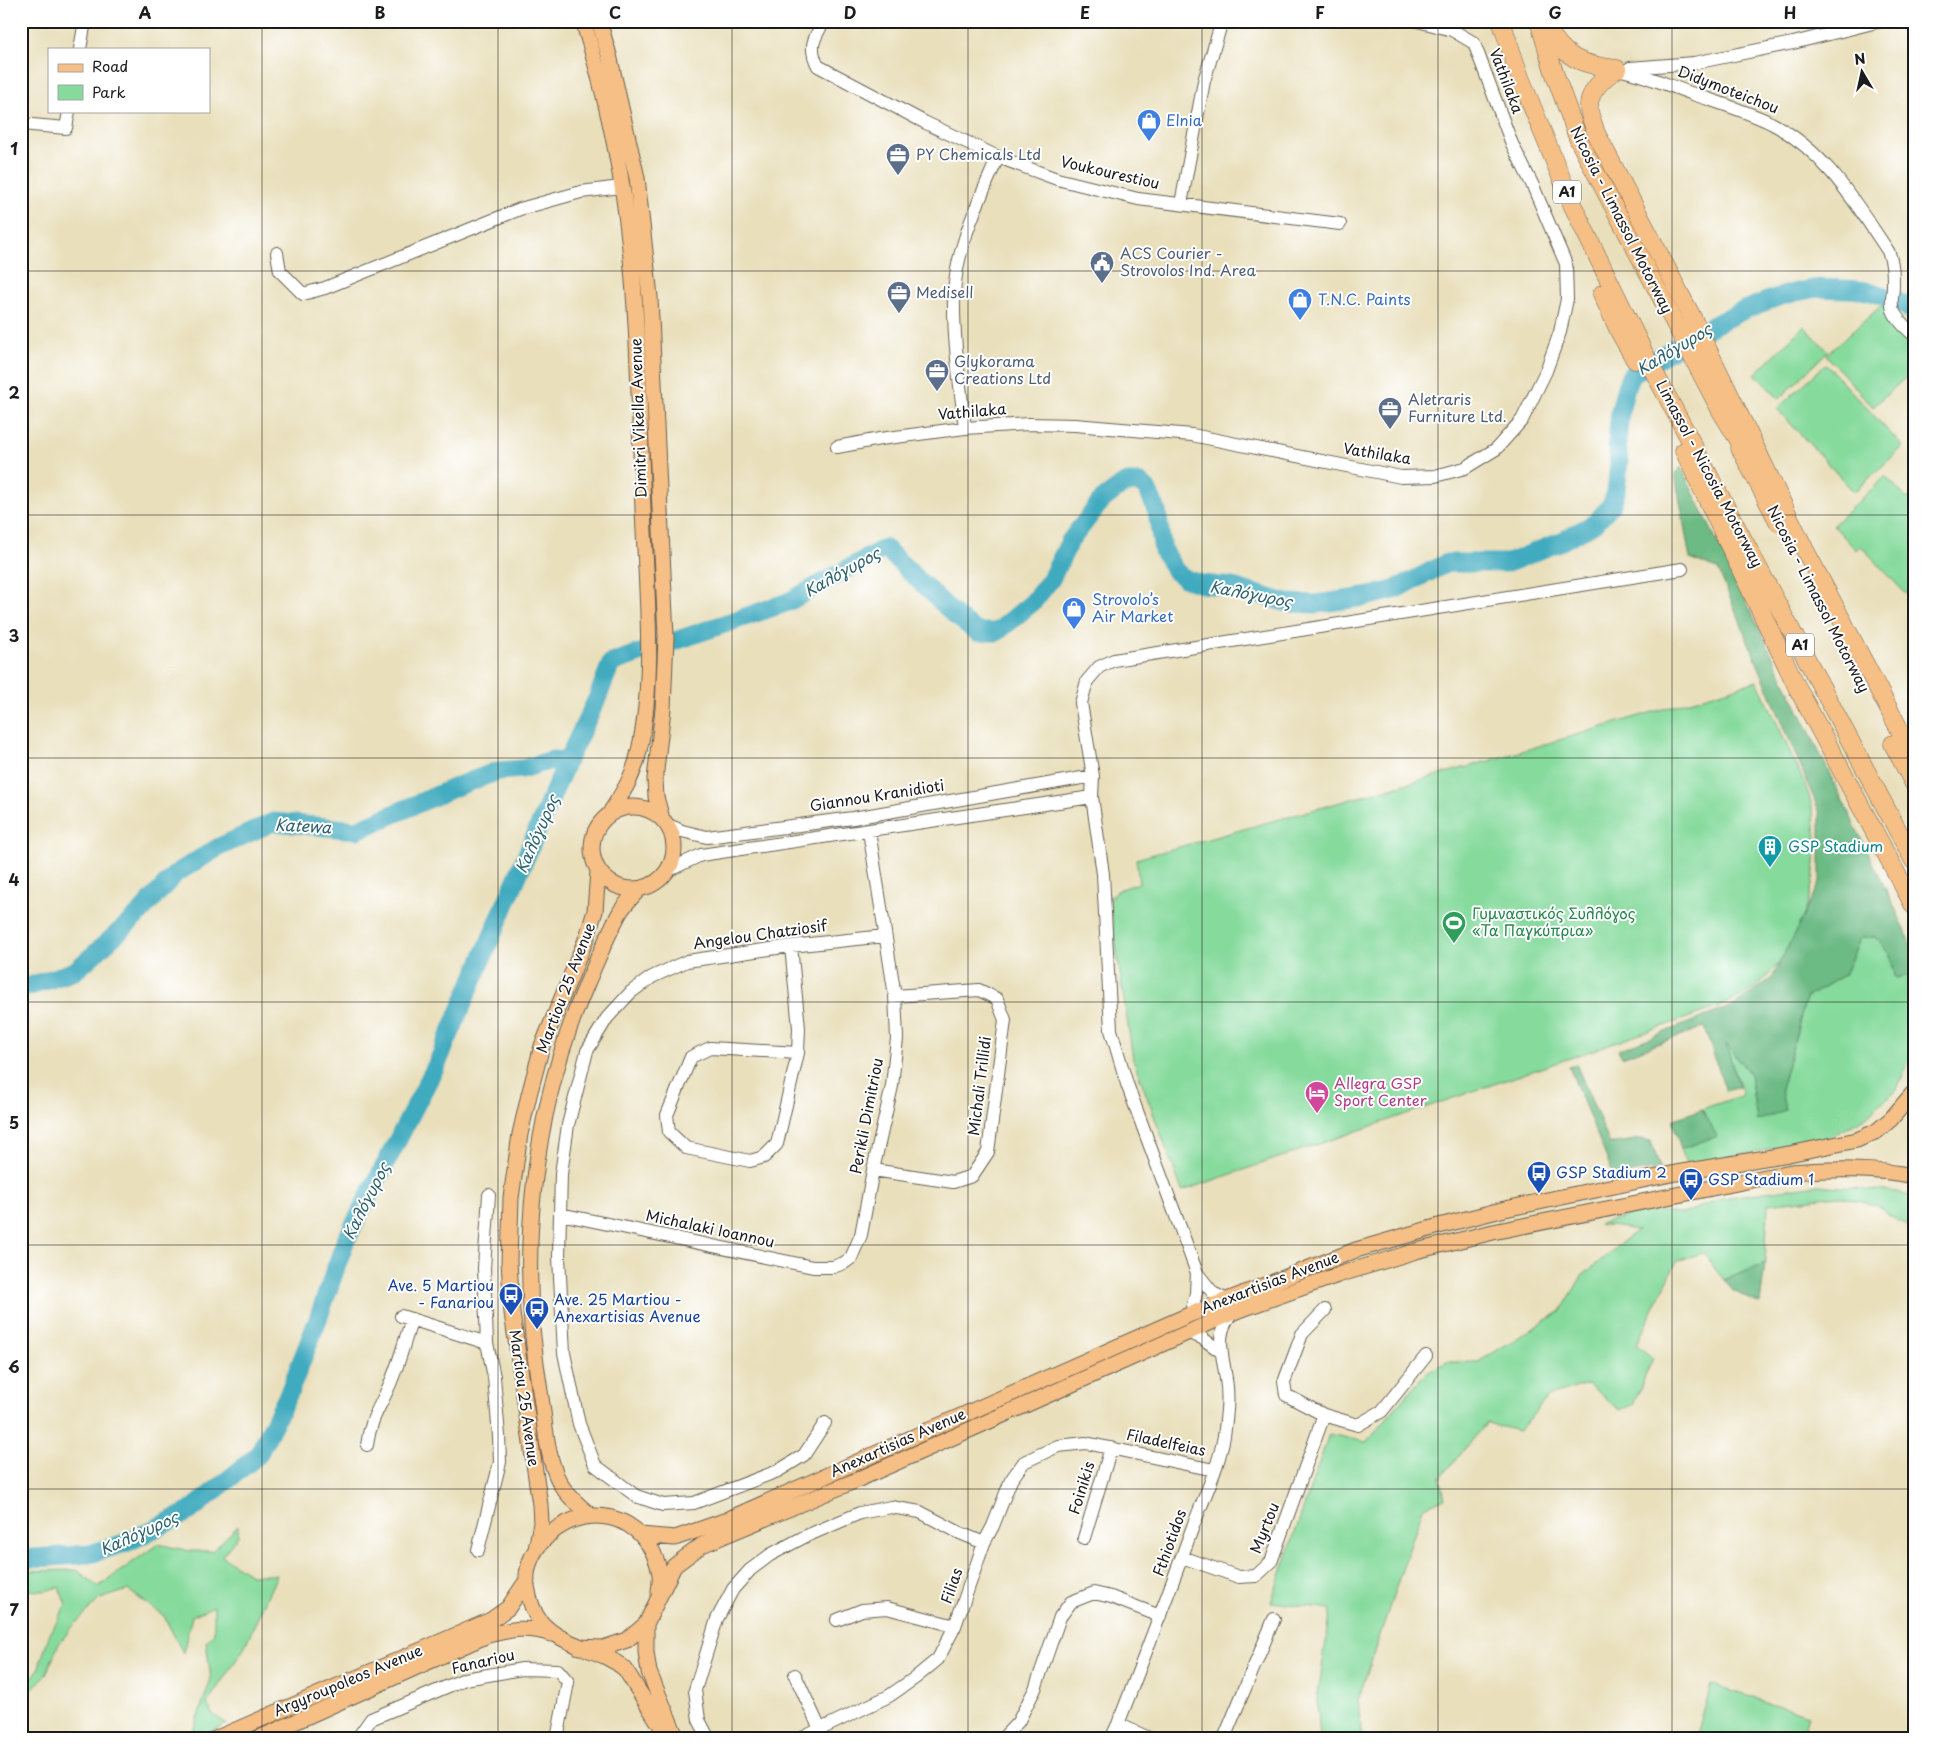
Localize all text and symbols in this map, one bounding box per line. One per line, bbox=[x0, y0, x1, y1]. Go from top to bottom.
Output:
text: A bbox=[139, 0, 152, 24]
text: B bbox=[375, 0, 386, 24]
text: C bbox=[609, 0, 621, 24]
text: D bbox=[844, 0, 856, 24]
text: E bbox=[1080, 0, 1090, 24]
text: F bbox=[1315, 0, 1325, 24]
text: G bbox=[1548, 0, 1562, 24]
text: H bbox=[1784, 0, 1796, 24]
street label: Vathilaka bbox=[1484, 45, 1530, 116]
text: N bbox=[1853, 47, 1867, 70]
legend bbox=[48, 48, 210, 112]
north arrow bbox=[1838, 48, 1888, 98]
text: Road bbox=[92, 54, 128, 77]
street label: Didymoteichou bbox=[1674, 59, 1783, 119]
text: Park bbox=[92, 80, 126, 103]
shop icon: Elnia bbox=[1136, 108, 1162, 142]
place label: Elnia bbox=[1166, 108, 1203, 131]
street label: Nicosia - Limassol Motorway bbox=[1565, 122, 1680, 317]
text: 1 bbox=[10, 136, 18, 160]
office icon: PY Chemicals Ltd bbox=[885, 142, 911, 176]
place label: PY Chemicals Ltd bbox=[916, 142, 1041, 165]
street label: Voukourestiou bbox=[1059, 149, 1162, 194]
road number: A1 bbox=[1553, 180, 1581, 203]
place label: ACS Courier - Strovolos Ind. Area bbox=[1120, 241, 1256, 281]
public building icon: ACS Courier - Strovolos Ind. Area bbox=[1089, 250, 1115, 284]
office icon: Medisell bbox=[886, 280, 912, 314]
place label: Medisell bbox=[916, 280, 973, 303]
shop icon: T.N.C. Paints bbox=[1287, 287, 1313, 321]
place label: T.N.C. Paints bbox=[1318, 287, 1411, 310]
water label: Καλόγυρος bbox=[1632, 315, 1717, 380]
street label: Dimitri Vikella Avenue bbox=[623, 338, 652, 499]
place label: Glykorama Creations Ltd bbox=[954, 349, 1051, 389]
office icon: Glykorama Creations Ltd bbox=[924, 358, 950, 392]
street label: Limassol - Nicosia Motorway bbox=[1651, 376, 1770, 571]
text: 2 bbox=[8, 380, 20, 404]
place label: Aletraris Furniture Ltd. bbox=[1408, 387, 1507, 427]
street label: Vathilaka bbox=[937, 396, 1007, 425]
office icon: Aletraris Furniture Ltd. bbox=[1377, 396, 1403, 430]
street label: Vathilaka bbox=[1342, 436, 1413, 469]
street label: Nicosia - Limassol Motorway bbox=[1762, 501, 1877, 696]
water label: Καλόγυρος bbox=[799, 540, 885, 602]
water label: Καλόγυρος bbox=[1208, 573, 1296, 613]
place label: Strovolo’s Air Market bbox=[1092, 587, 1173, 627]
shop icon: Strovolo’s Air Market bbox=[1061, 596, 1087, 630]
text: 3 bbox=[9, 623, 19, 647]
road number: A1 bbox=[1786, 634, 1814, 656]
street label: Giannou Kranidioti bbox=[808, 773, 946, 817]
water label: Καλόγυρος bbox=[508, 789, 565, 877]
water label: Katewa bbox=[274, 812, 333, 839]
building icon: GSP Stadium bbox=[1757, 834, 1783, 868]
place label: GSP Stadium bbox=[1788, 834, 1883, 857]
text: 4 bbox=[9, 867, 20, 891]
place label: Γυμναστικός Συλλόγος «Τα Παγκύπρια» bbox=[1472, 901, 1636, 941]
sports icon: Γυμναστικός Συλλόγος «Τα Παγκύπρια» bbox=[1441, 910, 1467, 944]
street label: Angelou Chatziosif bbox=[691, 913, 829, 954]
street label: Martiou 25 Avenue bbox=[529, 919, 600, 1056]
street label: Michali Trillidi bbox=[961, 1035, 996, 1137]
street label: Perikli Dimitriou bbox=[843, 1056, 888, 1176]
place label: Allegra GSP Sport Center bbox=[1334, 1071, 1427, 1111]
hotel icon: Allegra GSP Sport Center bbox=[1304, 1080, 1330, 1114]
text: 5 bbox=[9, 1110, 19, 1134]
water label: Καλόγυρος bbox=[335, 1156, 396, 1243]
bus stop icon: GSP Stadium 2 bbox=[1526, 1160, 1552, 1194]
place label: GSP Stadium 2 bbox=[1556, 1160, 1667, 1183]
bus stop icon: GSP Stadium 1 bbox=[1678, 1167, 1704, 1201]
place label: GSP Stadium 1 bbox=[1708, 1167, 1814, 1190]
street label: Michalaki Ioannou bbox=[644, 1203, 777, 1252]
street label: Anexartisias Avenue bbox=[1197, 1245, 1342, 1319]
place label: Ave. 5 Martiou - Fanariou bbox=[388, 1273, 494, 1313]
bus stop icon: Ave. 5 Martiou - Fanariou bbox=[498, 1282, 524, 1316]
place label: Ave. 25 Martiou - Anexartisias Avenue bbox=[554, 1287, 701, 1327]
bus stop icon: Ave. 25 Martiou - Anexartisias Avenue bbox=[524, 1296, 550, 1330]
street label: Martiou 25 Avenue bbox=[504, 1328, 546, 1468]
text: 6 bbox=[8, 1354, 20, 1378]
street label: Anexartisias Avenue bbox=[826, 1401, 969, 1482]
street label: Filadelfeias bbox=[1124, 1422, 1208, 1461]
street label: Foinikis bbox=[1062, 1458, 1100, 1517]
street label: Myrtou bbox=[1243, 1498, 1284, 1557]
water label: Καλόγυρος bbox=[96, 1503, 183, 1560]
street label: Fthiotidos bbox=[1146, 1506, 1191, 1579]
street label: Filias bbox=[934, 1564, 967, 1607]
text: 7 bbox=[9, 1597, 19, 1621]
street label: Argyroupoleos Avenue bbox=[269, 1638, 425, 1721]
street label: Fanariou bbox=[449, 1642, 517, 1679]

